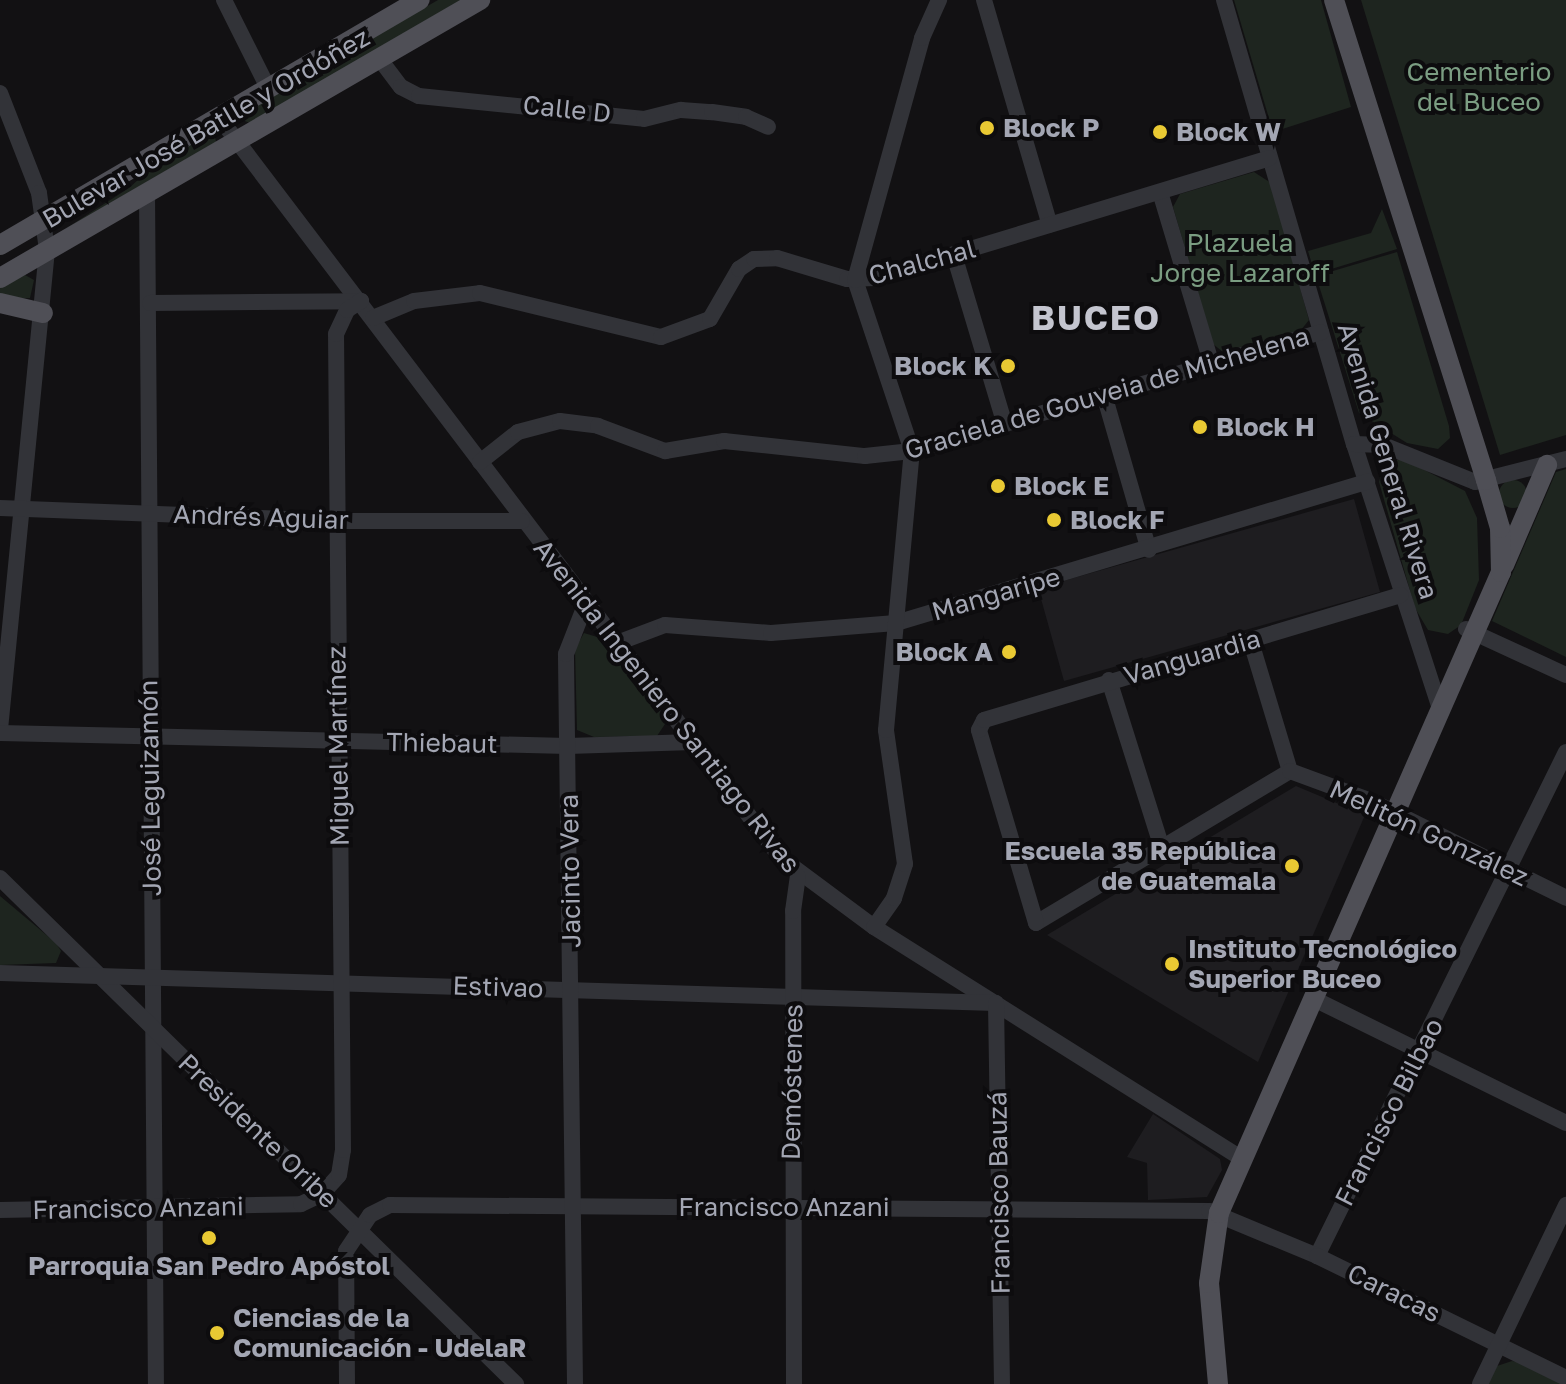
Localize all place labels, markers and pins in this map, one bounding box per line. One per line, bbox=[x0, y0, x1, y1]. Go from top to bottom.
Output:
place label: Block P bbox=[1003, 112, 1099, 144]
place label: Block W bbox=[1176, 116, 1281, 148]
marker: Block P bbox=[978, 119, 996, 137]
marker: Block W bbox=[1151, 123, 1169, 141]
place label: Block K bbox=[894, 350, 992, 382]
marker: Block K bbox=[999, 357, 1017, 375]
place label: Block H bbox=[1216, 411, 1315, 443]
marker: Block H bbox=[1191, 418, 1209, 436]
place label: Block E bbox=[1014, 470, 1109, 502]
marker: Block E bbox=[989, 477, 1007, 495]
place label: Block F bbox=[1070, 504, 1165, 536]
marker: Block F bbox=[1045, 511, 1063, 529]
place label: Block A bbox=[896, 636, 993, 668]
marker: Block A bbox=[1000, 643, 1018, 661]
place label: Escuela 35 República de Guatemala bbox=[1005, 835, 1276, 896]
marker: Escuela 35 República de Guatemala bbox=[1283, 857, 1301, 875]
place label: Instituto Tecnológico Superior Buceo bbox=[1188, 933, 1457, 994]
marker: Instituto Tecnológico Superior Buceo bbox=[1163, 955, 1181, 973]
marker: Parroquia San Pedro Apóstol bbox=[200, 1229, 218, 1247]
place label: Parroquia San Pedro Apóstol bbox=[28, 1250, 390, 1282]
place label: Ciencias de la Comunicación - UdelaR bbox=[233, 1302, 527, 1364]
marker: Ciencias de la Comunicación - UdelaR bbox=[208, 1324, 226, 1342]

